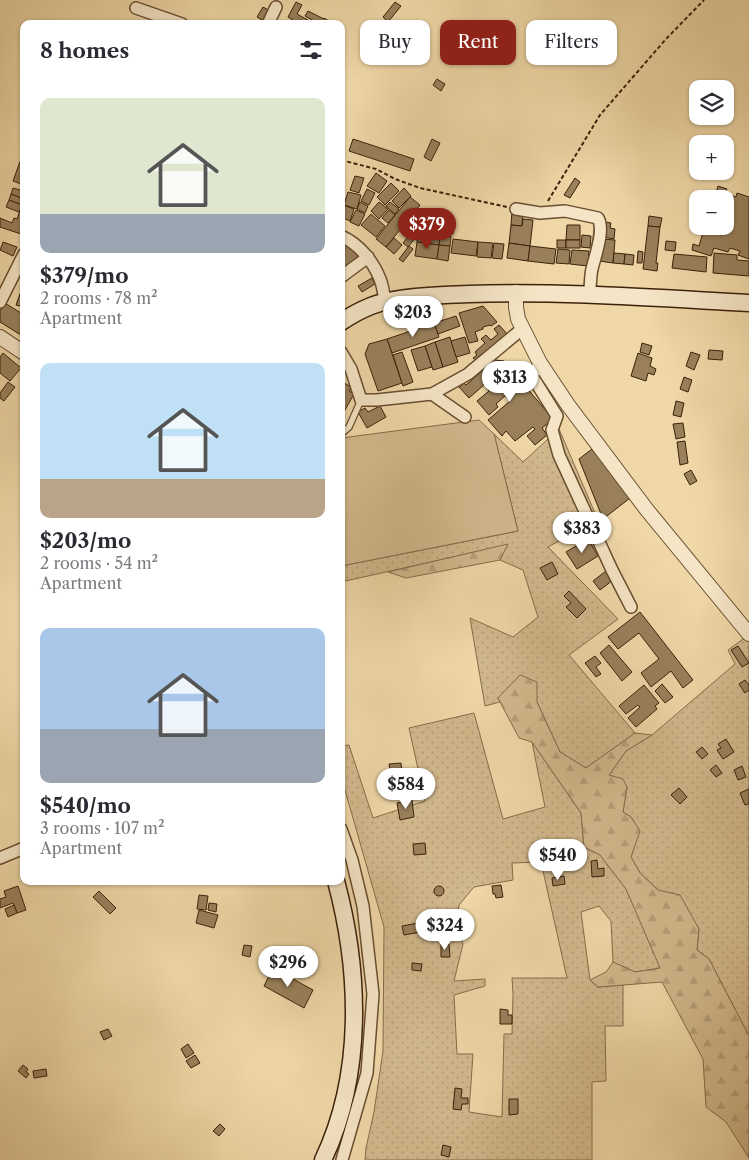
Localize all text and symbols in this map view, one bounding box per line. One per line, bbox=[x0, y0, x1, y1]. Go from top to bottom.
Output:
chip: Buy bbox=[360, 20, 430, 65]
chip: Rent bbox=[440, 20, 516, 65]
chip: Filters bbox=[526, 20, 617, 65]
icon: filters bbox=[297, 36, 325, 64]
text: 8 homes bbox=[40, 38, 129, 63]
map controls bbox=[689, 80, 734, 235]
button: layers bbox=[689, 80, 734, 125]
icon: home bbox=[138, 130, 228, 220]
button: + bbox=[689, 135, 734, 180]
button: − bbox=[689, 190, 734, 235]
pin: $379 bbox=[397, 208, 457, 250]
text: $379 bbox=[409, 214, 445, 234]
text: $379/mo bbox=[40, 263, 129, 288]
text: 2 rooms · 78 m² bbox=[40, 288, 158, 308]
pin: $203 bbox=[383, 296, 443, 338]
text: $203 bbox=[394, 302, 432, 322]
text: Apartment bbox=[40, 308, 122, 328]
pin: $313 bbox=[480, 360, 540, 403]
text: $313 bbox=[493, 367, 527, 387]
icon: home bbox=[138, 395, 228, 485]
pin: $383 bbox=[552, 512, 612, 554]
text: $383 bbox=[564, 518, 600, 538]
text: $203/mo bbox=[40, 528, 131, 553]
text: 2 rooms · 54 m² bbox=[40, 553, 158, 573]
text: Apartment bbox=[40, 573, 122, 593]
icon: home bbox=[138, 660, 228, 750]
pin: $584 bbox=[376, 768, 436, 810]
text: $584 bbox=[387, 774, 425, 794]
text: $540/mo bbox=[40, 793, 131, 818]
text: 3 rooms · 107 m² bbox=[40, 818, 165, 838]
text: Apartment bbox=[40, 838, 122, 858]
pin: $540 bbox=[528, 838, 588, 881]
text: $540 bbox=[539, 845, 577, 865]
pin: $324 bbox=[415, 908, 475, 951]
text: $324 bbox=[427, 915, 463, 935]
pin: $296 bbox=[258, 946, 318, 988]
text: $296 bbox=[269, 952, 307, 972]

